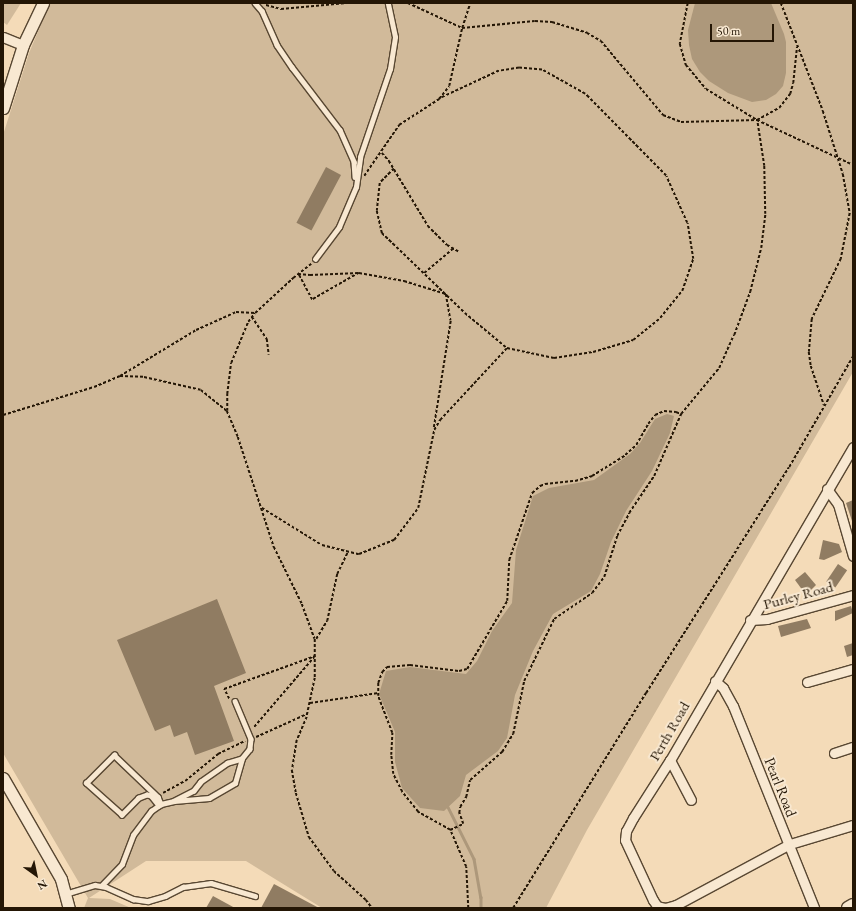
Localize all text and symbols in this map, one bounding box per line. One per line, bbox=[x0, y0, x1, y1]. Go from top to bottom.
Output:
scale bar bbox=[712, 16, 776, 42]
text: 50 m bbox=[717, 23, 740, 39]
street label: Purley Road bbox=[761, 577, 835, 613]
street label: Perth Road bbox=[645, 698, 693, 764]
street label: Pearl Road bbox=[761, 755, 801, 819]
north arrow bbox=[16, 855, 56, 895]
text: N bbox=[35, 877, 50, 893]

